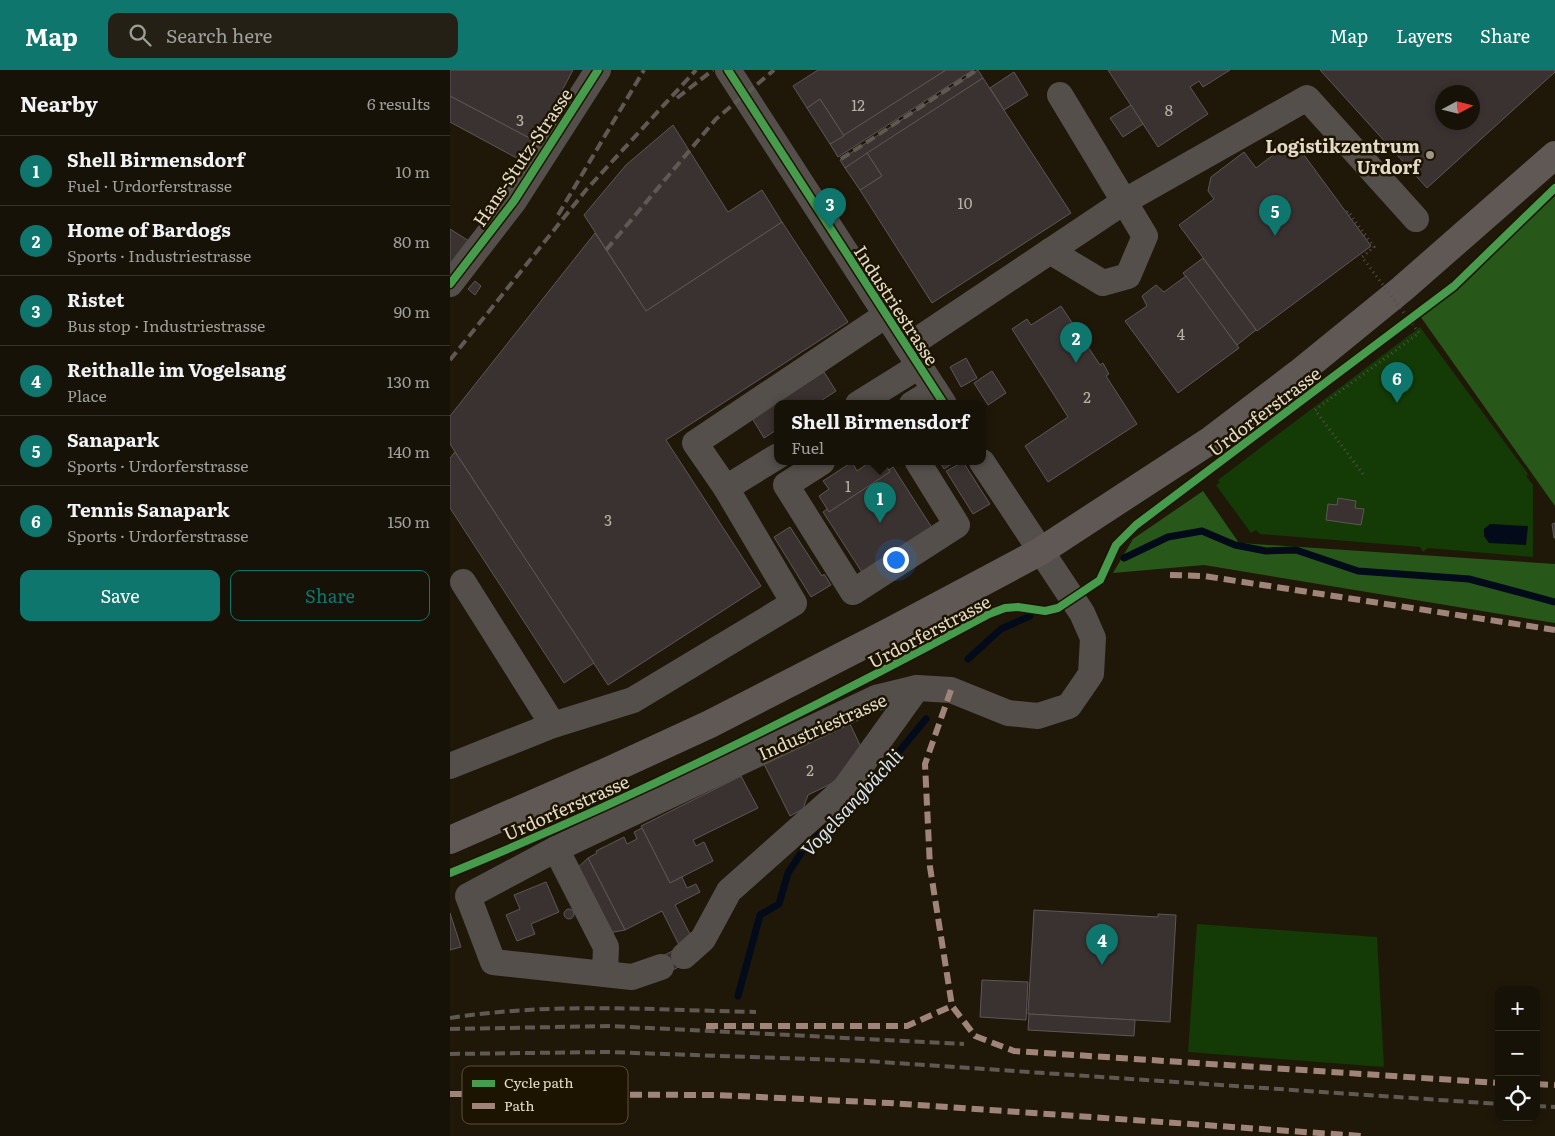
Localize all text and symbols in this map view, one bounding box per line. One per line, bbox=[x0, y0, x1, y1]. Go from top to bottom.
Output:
search box bbox=[108, 13, 458, 58]
text: Map bbox=[25, 18, 78, 53]
icon: search bbox=[126, 21, 154, 49]
text: Search here bbox=[166, 21, 272, 49]
text: Map bbox=[1330, 22, 1368, 49]
text: Layers bbox=[1396, 22, 1452, 49]
text: Share bbox=[1480, 22, 1530, 49]
street label: Hans-Stutz-Strasse bbox=[466, 82, 578, 232]
north arrow bbox=[1435, 85, 1480, 130]
text: Nearby bbox=[20, 87, 98, 118]
text: 6 results bbox=[367, 91, 430, 115]
house number: 12 bbox=[851, 93, 865, 116]
house number: 8 bbox=[1165, 98, 1173, 121]
house number: 3 bbox=[516, 108, 524, 131]
place label: Logistikzentrum Urdorf bbox=[1265, 132, 1422, 180]
text: Shell Birmensdorf bbox=[67, 145, 245, 173]
marker: Logistikzentrum Urdorf bbox=[1424, 149, 1436, 161]
text: 1 bbox=[33, 159, 39, 183]
text: 10 m bbox=[396, 159, 430, 183]
text: Fuel · Urdorferstrasse bbox=[67, 173, 232, 197]
pin: 3 bbox=[814, 188, 846, 229]
house number: 10 bbox=[958, 191, 973, 214]
pin: 5 bbox=[1259, 195, 1291, 236]
text: Home of Bardogs bbox=[67, 215, 231, 243]
text: 2 bbox=[32, 229, 40, 253]
text: 80 m bbox=[393, 229, 430, 253]
street label: Industriestrasse bbox=[848, 240, 946, 370]
text: Sports · Industriestrasse bbox=[67, 243, 251, 267]
text: Ristet bbox=[67, 285, 124, 313]
text: 3 bbox=[32, 299, 40, 323]
text: 90 m bbox=[394, 299, 430, 323]
text: Bus stop · Industriestrasse bbox=[67, 313, 265, 337]
pin: 2 bbox=[1060, 322, 1092, 363]
house number: 4 bbox=[1177, 322, 1185, 345]
text: Reithalle im Vogelsang bbox=[67, 355, 286, 383]
street label: Urdorferstrasse bbox=[1202, 360, 1326, 462]
pin: 6 bbox=[1381, 362, 1413, 403]
text: 4 bbox=[31, 369, 41, 393]
text: 130 m bbox=[387, 369, 430, 393]
text: Place bbox=[67, 383, 107, 407]
house number: 2 bbox=[1083, 385, 1091, 408]
popup bbox=[774, 400, 986, 465]
text: Shell Birmensdorf bbox=[791, 407, 969, 435]
text: Sanapark bbox=[67, 425, 159, 453]
text: Fuel bbox=[791, 435, 824, 459]
text: 5 bbox=[32, 439, 40, 463]
text: 140 m bbox=[387, 439, 430, 463]
text: Sports · Urdorferstrasse bbox=[67, 453, 249, 477]
house number: 1 bbox=[845, 474, 851, 497]
pin: 1 bbox=[864, 482, 896, 523]
text: Tennis Sanapark bbox=[67, 495, 229, 523]
house number: 3 bbox=[604, 508, 612, 531]
text: 6 bbox=[31, 509, 41, 533]
text: 150 m bbox=[387, 509, 430, 533]
text: Sports · Urdorferstrasse bbox=[67, 523, 249, 547]
your location bbox=[883, 547, 909, 573]
button: Save bbox=[20, 570, 220, 621]
button: Share bbox=[230, 570, 430, 621]
street label: Urdorferstrasse bbox=[863, 587, 995, 675]
street label: Industriestrasse bbox=[753, 686, 891, 766]
water label: Vogelsangbächli bbox=[794, 742, 909, 862]
house number: 2 bbox=[806, 758, 814, 781]
street label: Urdorferstrasse bbox=[499, 767, 633, 847]
pin: 4 bbox=[1086, 924, 1118, 965]
map controls bbox=[1495, 986, 1540, 1121]
button: + bbox=[1495, 986, 1540, 1031]
button: − bbox=[1495, 1031, 1540, 1076]
legend bbox=[462, 1066, 628, 1124]
text: Cycle path bbox=[504, 1072, 573, 1092]
button: locate bbox=[1495, 1076, 1540, 1121]
text: Path bbox=[504, 1095, 534, 1115]

